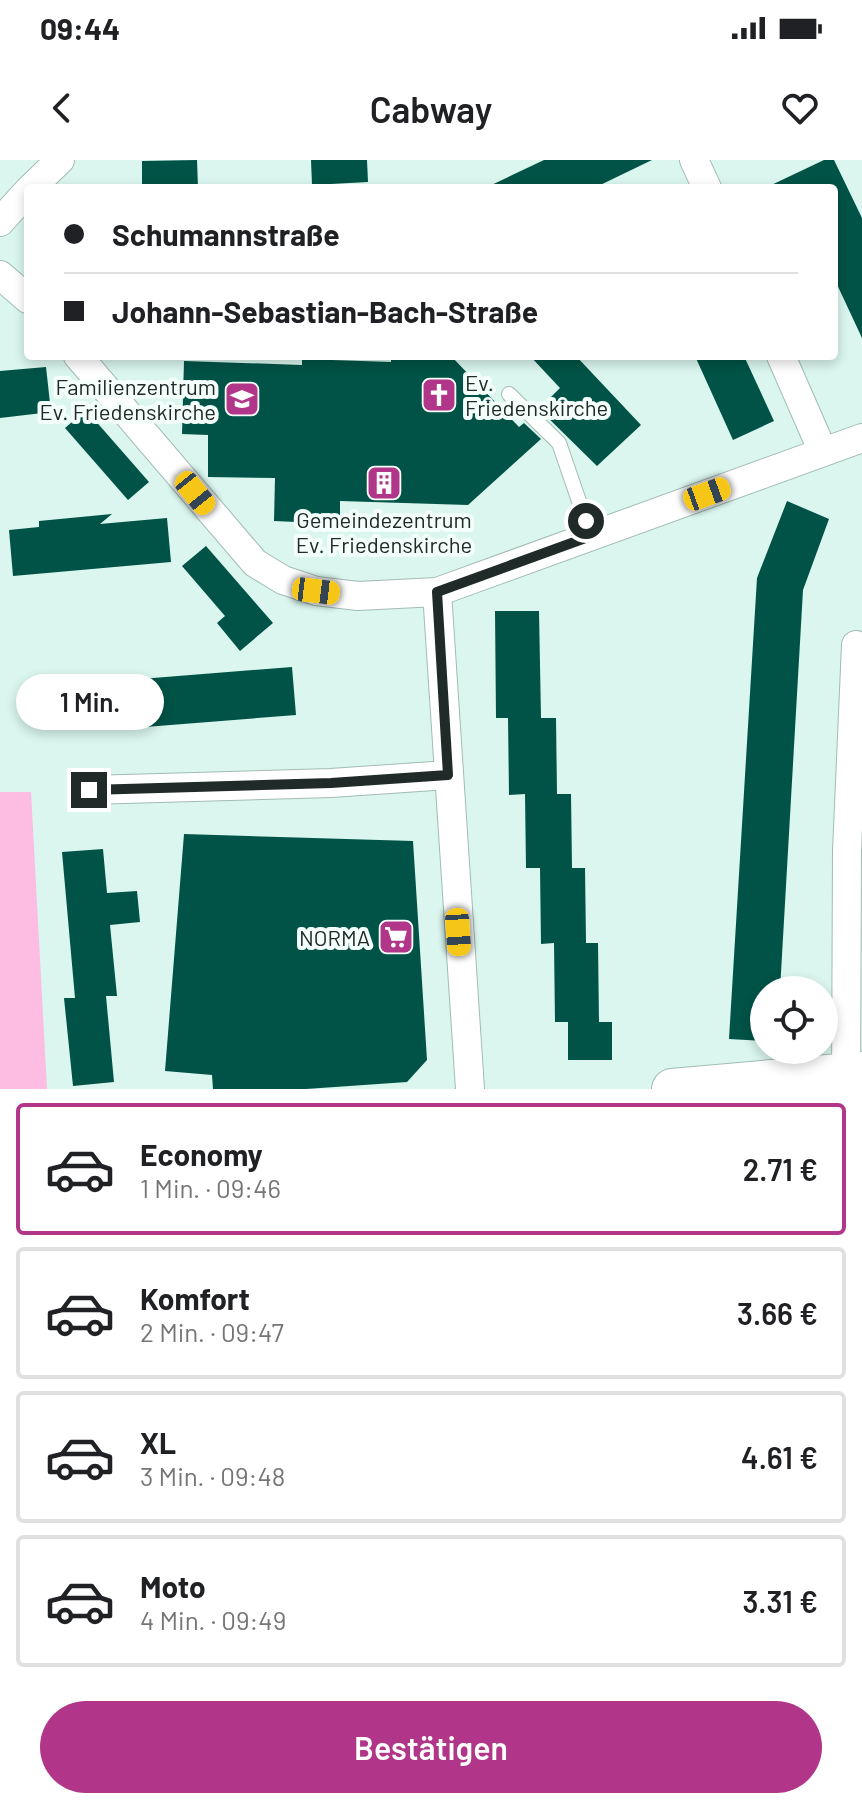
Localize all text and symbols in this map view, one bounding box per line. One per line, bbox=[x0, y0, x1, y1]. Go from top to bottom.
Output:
text: 09:44 bbox=[40, 10, 120, 46]
icon: back bbox=[40, 86, 84, 130]
icon: heart bbox=[778, 86, 822, 130]
text: Cabway bbox=[370, 87, 492, 130]
text: Schumannstraße bbox=[112, 216, 340, 252]
text: Johann-Sebastian-Bach-Straße bbox=[112, 293, 538, 329]
place label: Ev. Friedenskirche bbox=[465, 369, 608, 420]
place label: Familienzentrum Ev. Friedenskirche bbox=[40, 373, 216, 424]
church icon: Ev. Friedenskirche bbox=[420, 376, 458, 414]
school or university icon: Familienzentrum Ev. Friedenskirche bbox=[223, 380, 261, 418]
building icon: Gemeindezentrum Ev. Friedenskirche bbox=[365, 464, 403, 502]
car bbox=[171, 467, 219, 519]
car bbox=[680, 475, 734, 513]
route start bbox=[568, 503, 604, 539]
place label: Gemeindezentrum Ev. Friedenskirche bbox=[296, 506, 472, 557]
car bbox=[291, 576, 341, 606]
callout: 1 Min. bbox=[15, 674, 163, 730]
text: 1 Min. bbox=[60, 686, 120, 717]
route end bbox=[71, 772, 107, 808]
car bbox=[444, 907, 472, 957]
supermarket icon: NORMA bbox=[377, 918, 415, 956]
place label: NORMA bbox=[299, 924, 370, 950]
map controls bbox=[750, 976, 838, 1064]
button: locate bbox=[750, 976, 838, 1064]
icon: car bbox=[44, 1133, 116, 1205]
text: Economy bbox=[140, 1136, 263, 1172]
text: 2.71 € bbox=[743, 1151, 818, 1187]
text: 1 Min. · 09:46 bbox=[140, 1172, 281, 1203]
icon: car bbox=[44, 1277, 116, 1349]
text: Komfort bbox=[140, 1280, 250, 1316]
text: 3.66 € bbox=[737, 1295, 818, 1331]
text: 2 Min. · 09:47 bbox=[140, 1316, 284, 1347]
icon: car bbox=[44, 1421, 116, 1493]
text: XL bbox=[140, 1424, 176, 1460]
text: 4.61 € bbox=[741, 1439, 818, 1475]
text: 3 Min. · 09:48 bbox=[140, 1460, 285, 1491]
icon: car bbox=[44, 1565, 116, 1637]
text: Moto bbox=[140, 1568, 206, 1604]
text: 3.31 € bbox=[742, 1583, 818, 1619]
text: 4 Min. · 09:49 bbox=[140, 1604, 286, 1635]
button: Bestätigen bbox=[40, 1701, 822, 1793]

